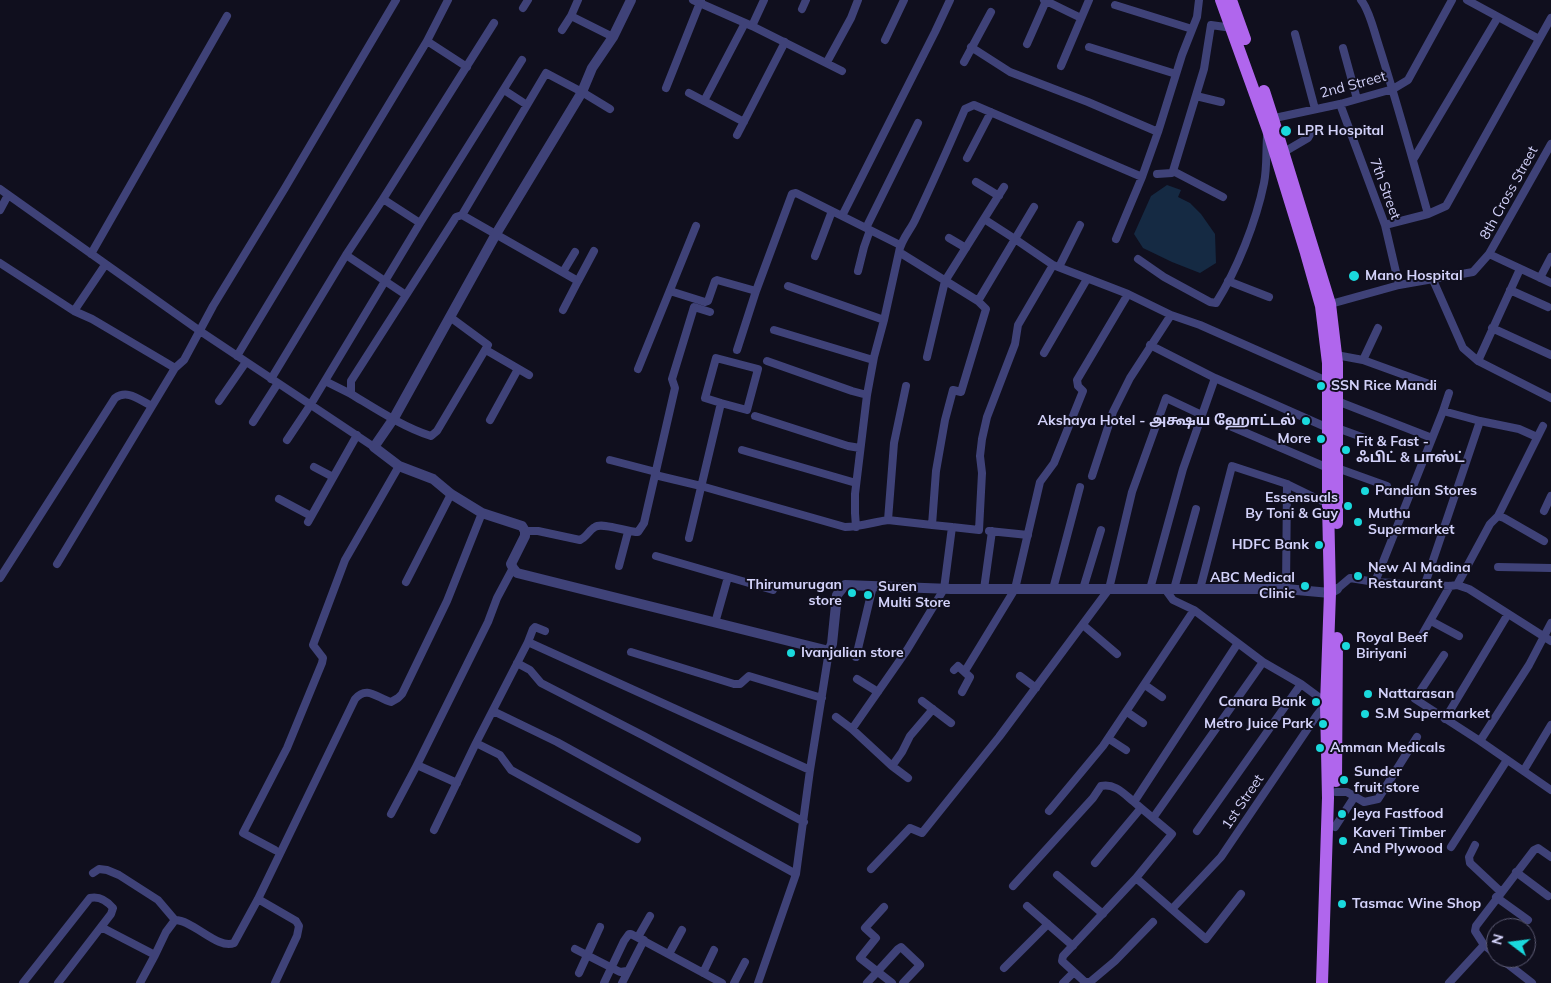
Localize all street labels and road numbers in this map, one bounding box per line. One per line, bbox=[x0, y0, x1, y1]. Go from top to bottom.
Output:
street label: 2nd Street bbox=[1318, 68, 1388, 102]
street label: 8th Cross Street bbox=[1476, 143, 1542, 243]
street label: 7th Street bbox=[1366, 156, 1404, 222]
street label: 1st Street bbox=[1219, 771, 1267, 833]

